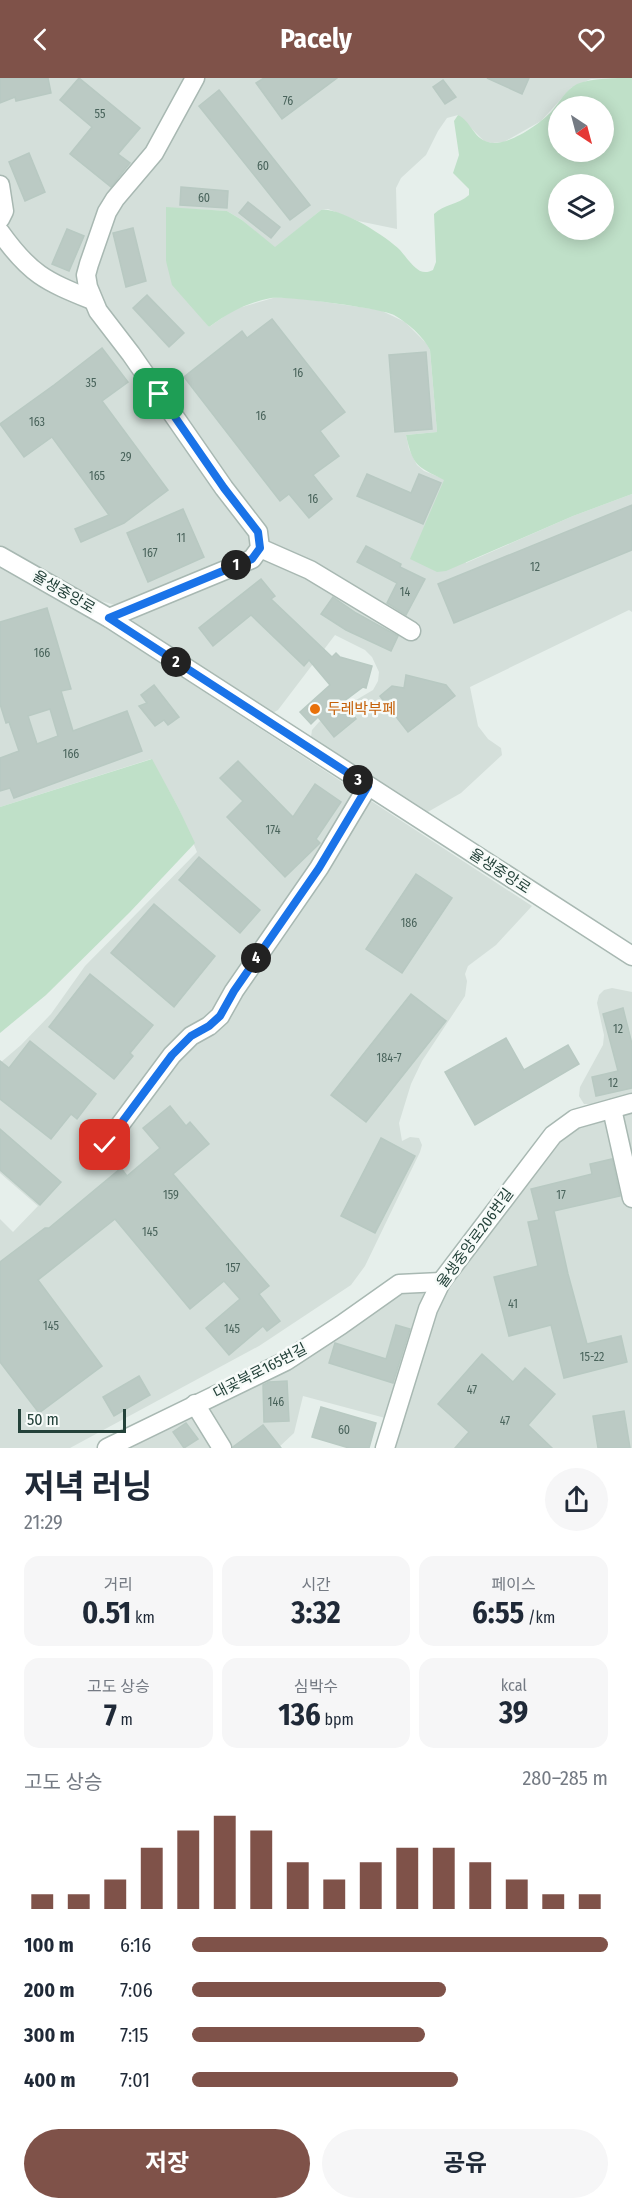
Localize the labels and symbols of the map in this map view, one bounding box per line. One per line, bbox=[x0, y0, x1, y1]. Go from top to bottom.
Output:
house number: 76 bbox=[283, 94, 293, 108]
north arrow bbox=[548, 96, 614, 162]
house number: 55 bbox=[95, 107, 106, 121]
house number: 60 bbox=[257, 159, 269, 173]
house number: 60 bbox=[198, 191, 210, 205]
house number: 16 bbox=[293, 366, 303, 380]
pin bbox=[133, 368, 184, 419]
house number: 35 bbox=[86, 376, 97, 390]
house number: 16 bbox=[256, 409, 266, 423]
house number: 163 bbox=[29, 415, 45, 429]
house number: 29 bbox=[120, 450, 132, 464]
house number: 165 bbox=[89, 469, 106, 483]
house number: 16 bbox=[308, 492, 318, 506]
house number: 11 bbox=[176, 531, 186, 545]
house number: 167 bbox=[142, 546, 158, 560]
pin: 1 bbox=[221, 550, 251, 580]
house number: 12 bbox=[530, 560, 540, 574]
street label: 율생중앙로 bbox=[30, 567, 98, 617]
house number: 14 bbox=[400, 585, 410, 599]
house number: 166 bbox=[34, 646, 50, 660]
pin: 2 bbox=[161, 647, 191, 677]
place label: 두레박부페 bbox=[327, 700, 396, 718]
marker: 두레박부페 bbox=[308, 702, 322, 716]
house number: 166 bbox=[63, 747, 79, 761]
pin: 3 bbox=[343, 765, 373, 795]
house number: 174 bbox=[266, 823, 281, 837]
street label: 율생중앙로 bbox=[466, 845, 534, 897]
house number: 186 bbox=[401, 916, 417, 930]
pin: 4 bbox=[241, 943, 271, 973]
house number: 12 bbox=[613, 1022, 623, 1036]
house number: 184-7 bbox=[376, 1051, 402, 1065]
house number: 12 bbox=[608, 1076, 618, 1090]
pin bbox=[79, 1119, 130, 1170]
street label: 율생중앙로206번길 bbox=[433, 1185, 517, 1291]
house number: 159 bbox=[163, 1188, 179, 1202]
house number: 17 bbox=[556, 1188, 566, 1202]
house number: 145 bbox=[142, 1225, 158, 1239]
house number: 157 bbox=[226, 1261, 241, 1275]
house number: 41 bbox=[508, 1297, 518, 1311]
house number: 145 bbox=[43, 1319, 59, 1333]
house number: 145 bbox=[224, 1322, 240, 1336]
street label: 대곶북로165번길 bbox=[210, 1340, 310, 1402]
house number: 15-22 bbox=[580, 1350, 604, 1364]
house number: 47 bbox=[467, 1383, 477, 1397]
house number: 146 bbox=[268, 1395, 284, 1409]
scale bar bbox=[18, 1406, 126, 1434]
house number: 47 bbox=[500, 1414, 510, 1428]
house number: 60 bbox=[338, 1423, 350, 1437]

